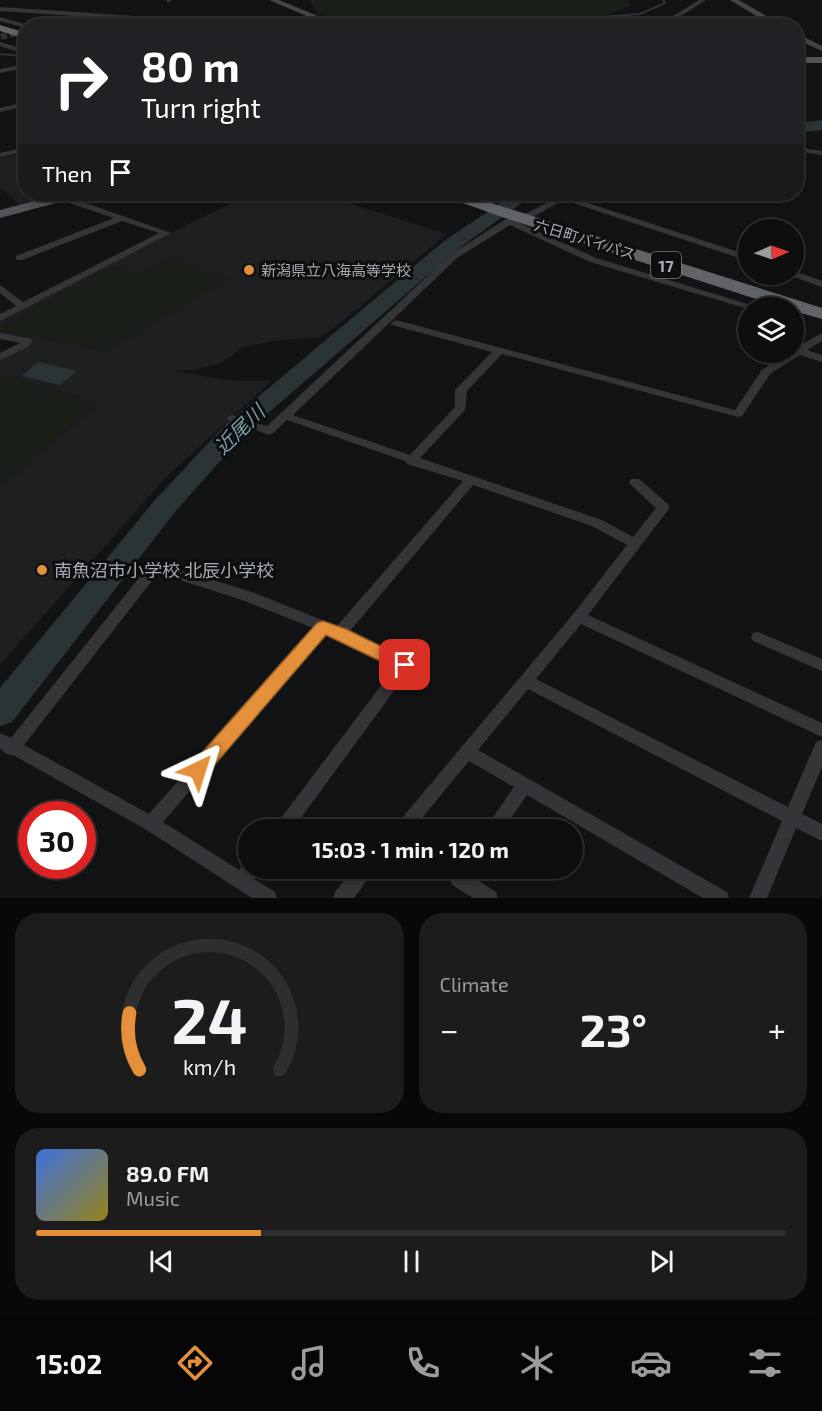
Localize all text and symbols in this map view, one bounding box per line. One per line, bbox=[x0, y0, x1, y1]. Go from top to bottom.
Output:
text: 80 m bbox=[141, 40, 240, 90]
icon: right bbox=[42, 42, 120, 120]
text: Turn right bbox=[141, 91, 261, 123]
icon: arrive bbox=[104, 156, 137, 189]
text: Then bbox=[42, 160, 92, 186]
street label: 六日町バイパス bbox=[532, 215, 638, 263]
north arrow bbox=[738, 219, 804, 285]
map controls bbox=[738, 219, 804, 363]
road number: 17 bbox=[651, 252, 681, 278]
place label: 新潟県立八海高等学校 bbox=[261, 261, 411, 279]
marker: 新潟県立八海高等学校 bbox=[242, 263, 256, 277]
button: layers bbox=[738, 297, 804, 363]
water label: 近尾川 bbox=[209, 398, 270, 458]
place label: 南魚沼市小学校 北辰小学校 bbox=[54, 559, 274, 581]
marker: 南魚沼市小学校 北辰小学校 bbox=[35, 563, 49, 577]
pin bbox=[379, 639, 430, 690]
icon: arrive bbox=[388, 648, 421, 681]
position arrow bbox=[166, 738, 230, 802]
speed limit sign: 30 bbox=[18, 801, 96, 879]
text: 15:03 · 1 min · 120 m bbox=[312, 836, 509, 862]
text: Climate bbox=[440, 972, 509, 996]
text: 24 bbox=[171, 982, 247, 1057]
text: 23° bbox=[580, 1002, 647, 1056]
text: − bbox=[440, 1009, 459, 1049]
text: + bbox=[768, 1009, 786, 1049]
text: km/h bbox=[183, 1054, 236, 1079]
text: 89.0 FM bbox=[126, 1160, 209, 1186]
text: Music bbox=[126, 1186, 180, 1210]
icon: previous bbox=[145, 1245, 178, 1278]
icon: pause bbox=[395, 1245, 428, 1278]
icon: next bbox=[645, 1245, 678, 1278]
icon: directions bbox=[174, 1342, 216, 1384]
icon: music bbox=[288, 1342, 330, 1384]
icon: phone bbox=[402, 1342, 444, 1384]
icon: climate bbox=[516, 1342, 558, 1384]
icon: car bbox=[630, 1342, 672, 1384]
icon: filters bbox=[744, 1342, 786, 1384]
text: 15:02 bbox=[36, 1347, 102, 1379]

